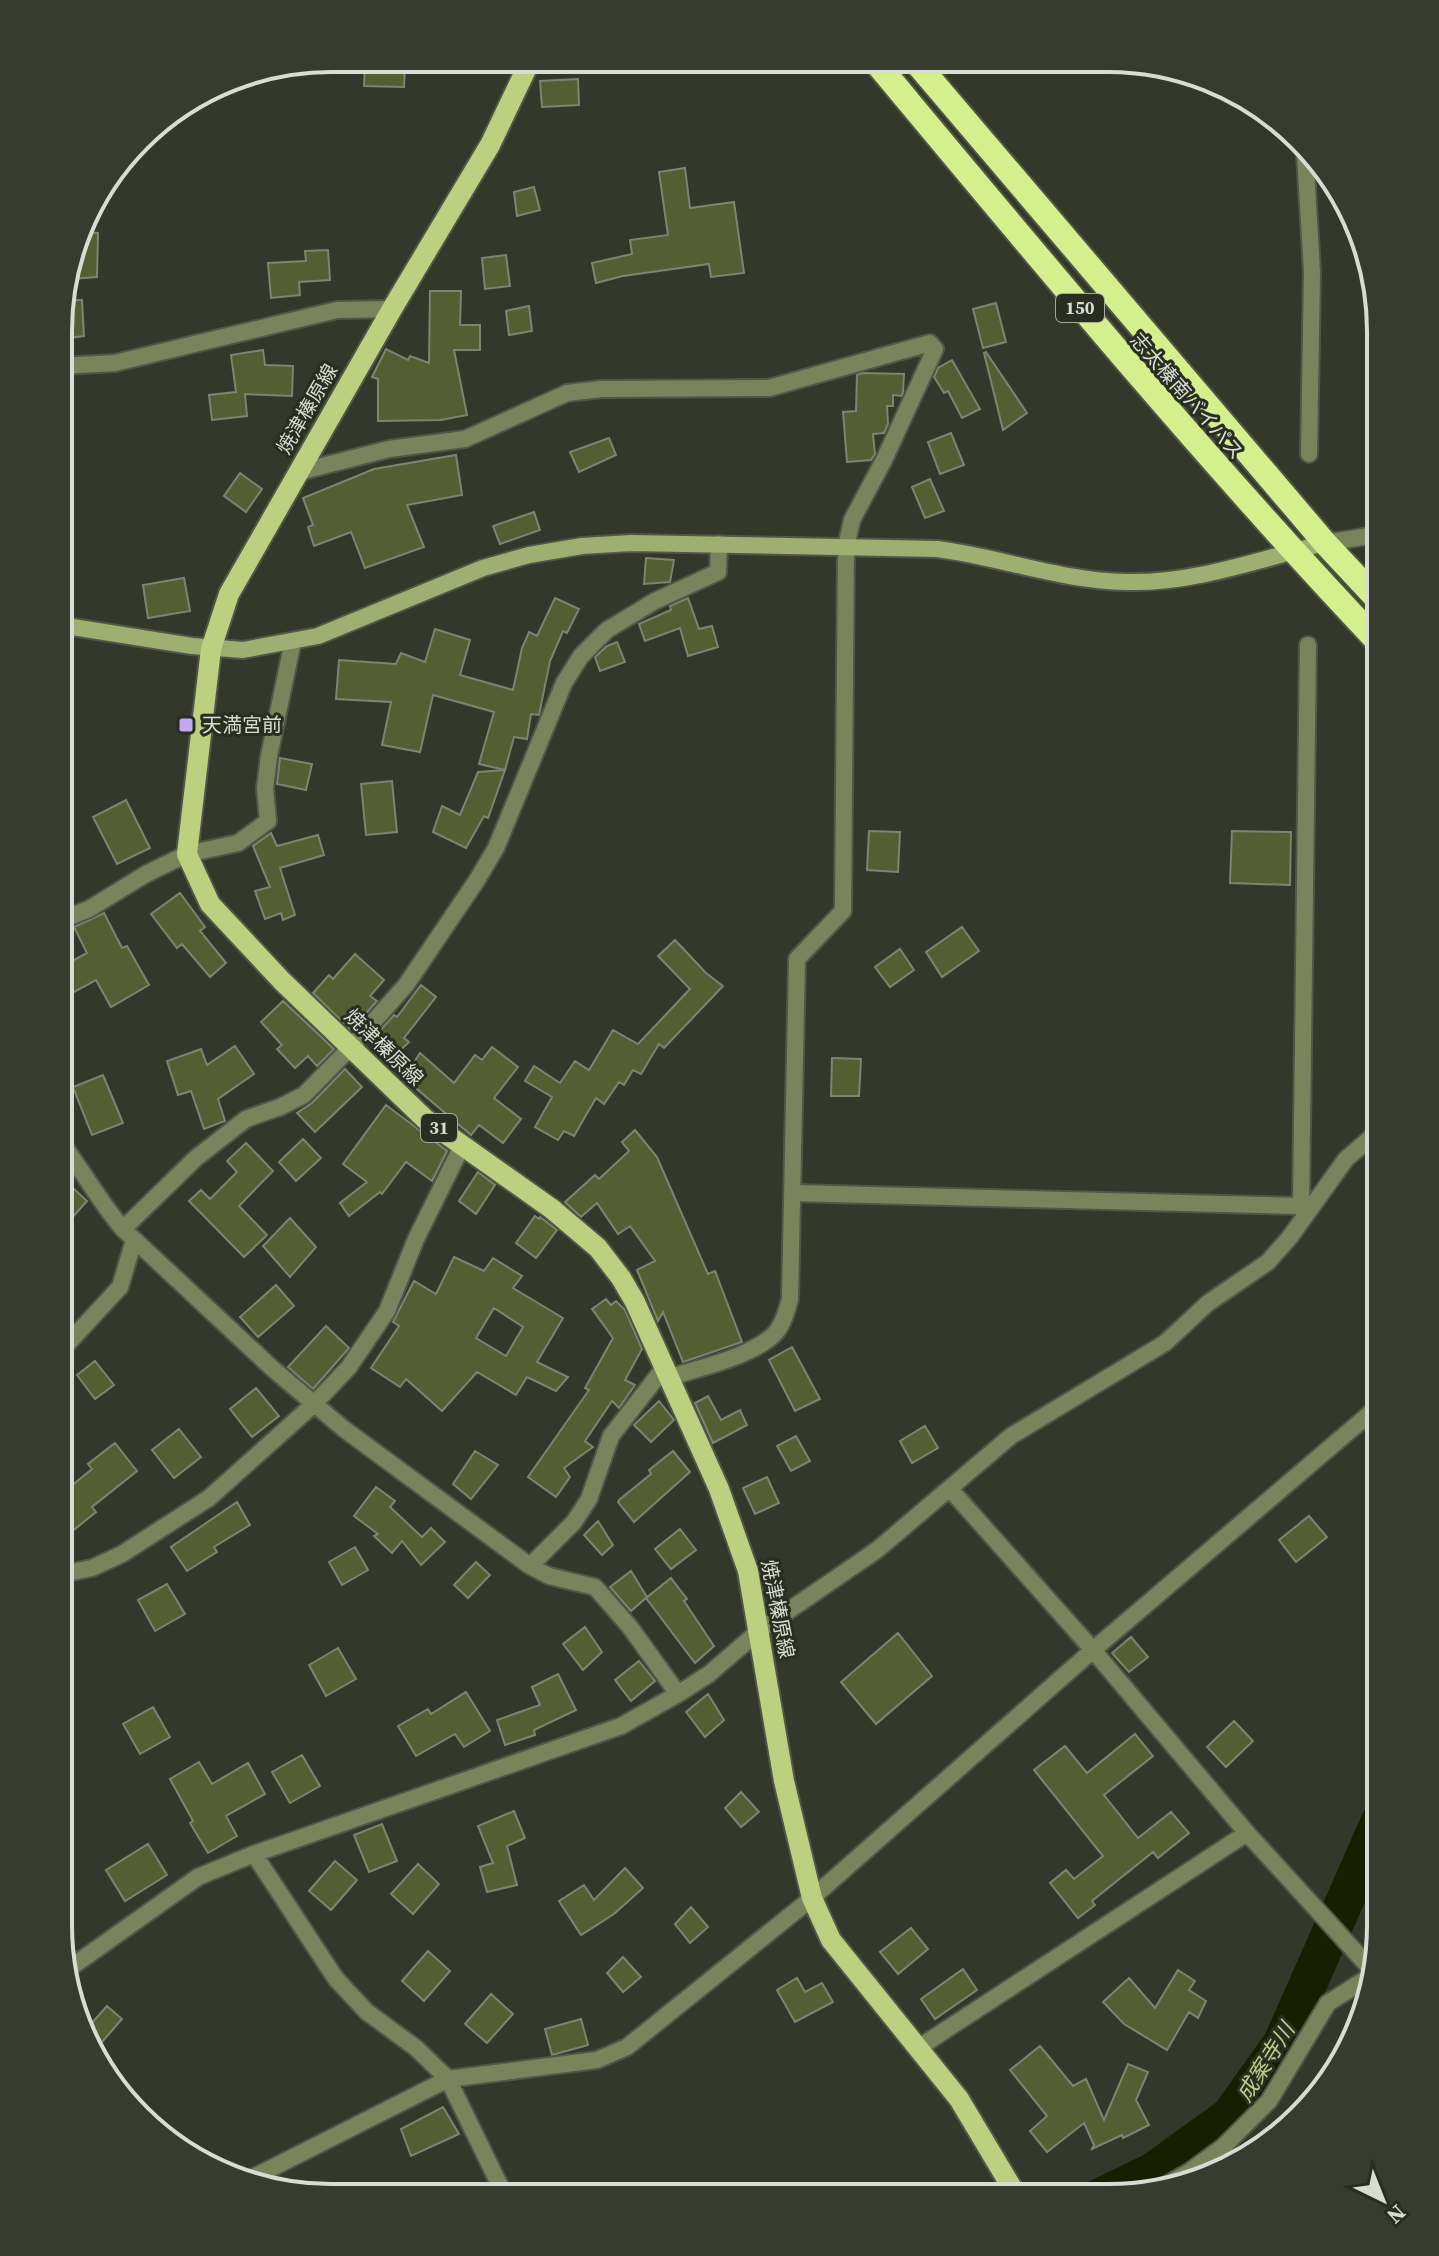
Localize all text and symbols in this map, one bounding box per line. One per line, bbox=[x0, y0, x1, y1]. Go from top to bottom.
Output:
road number: 150 bbox=[1056, 294, 1104, 322]
street label: 志太榛南バイパス bbox=[1124, 327, 1250, 465]
street label: 焼津榛原線 bbox=[270, 359, 344, 459]
place label: 天満宮前 bbox=[202, 711, 282, 739]
marker: 天満宮前 bbox=[177, 716, 195, 734]
street label: 焼津榛原線 bbox=[338, 1002, 430, 1092]
road number: 31 bbox=[421, 1114, 457, 1142]
street label: 焼津榛原線 bbox=[755, 1557, 801, 1661]
water label: 成案寺川 bbox=[1229, 2015, 1302, 2107]
north arrow bbox=[1343, 2160, 1423, 2240]
text: N bbox=[1381, 2198, 1413, 2231]

